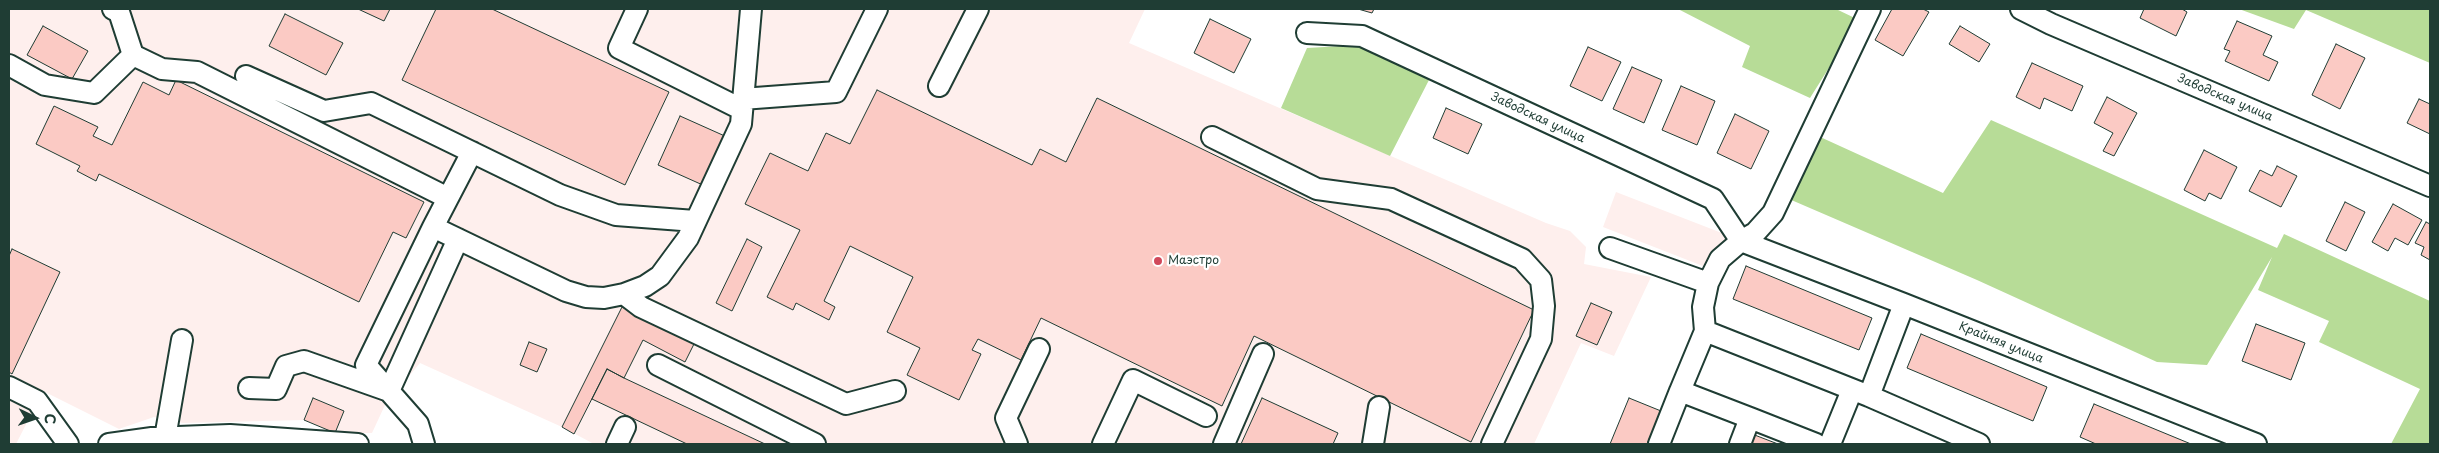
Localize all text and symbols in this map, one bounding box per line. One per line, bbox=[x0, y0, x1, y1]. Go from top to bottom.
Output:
street label: Заводская улица bbox=[2175, 71, 2275, 125]
street label: Заводская улица bbox=[1489, 90, 1587, 146]
place label: Маэстро bbox=[1168, 254, 1219, 268]
marker: Маэстро bbox=[1152, 255, 1164, 267]
street label: Крайняя улица bbox=[1957, 319, 2045, 367]
north arrow bbox=[10, 393, 60, 443]
text: С bbox=[40, 413, 61, 425]

